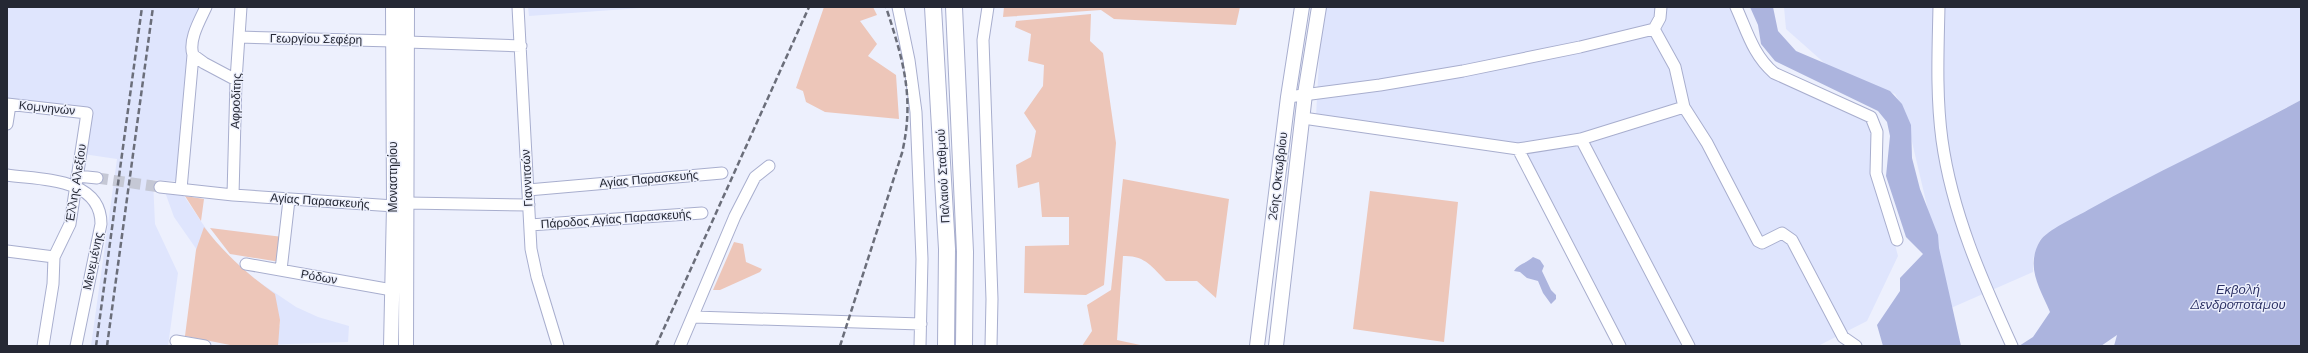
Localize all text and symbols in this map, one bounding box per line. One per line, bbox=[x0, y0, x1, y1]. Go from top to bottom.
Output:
street label: Γεωργίου Σεφέρη bbox=[270, 30, 362, 47]
street label: Αφροδίτης bbox=[227, 73, 244, 129]
street label: Κομνηνών bbox=[18, 97, 76, 118]
street label: Παλαιού Σταθμού bbox=[933, 128, 952, 224]
street label: 26ης Οκτωβρίου bbox=[1265, 131, 1290, 221]
street label: Μοναστηρίου bbox=[385, 141, 400, 213]
street label: Έλλης Αλεξίου bbox=[62, 143, 89, 224]
street label: Γιαννιτσών bbox=[518, 149, 536, 207]
street label: Αγίας Παρασκευής bbox=[599, 167, 699, 190]
street label: Αγίας Παρασκευής bbox=[270, 190, 370, 211]
street label: Πάροδος Αγίας Παρασκευής bbox=[540, 206, 692, 231]
street label: Μενεμένης bbox=[79, 230, 106, 291]
street label: Ρόδων bbox=[300, 266, 338, 287]
water label: Εκβολή Δενδροποτάμου bbox=[2189, 281, 2286, 312]

